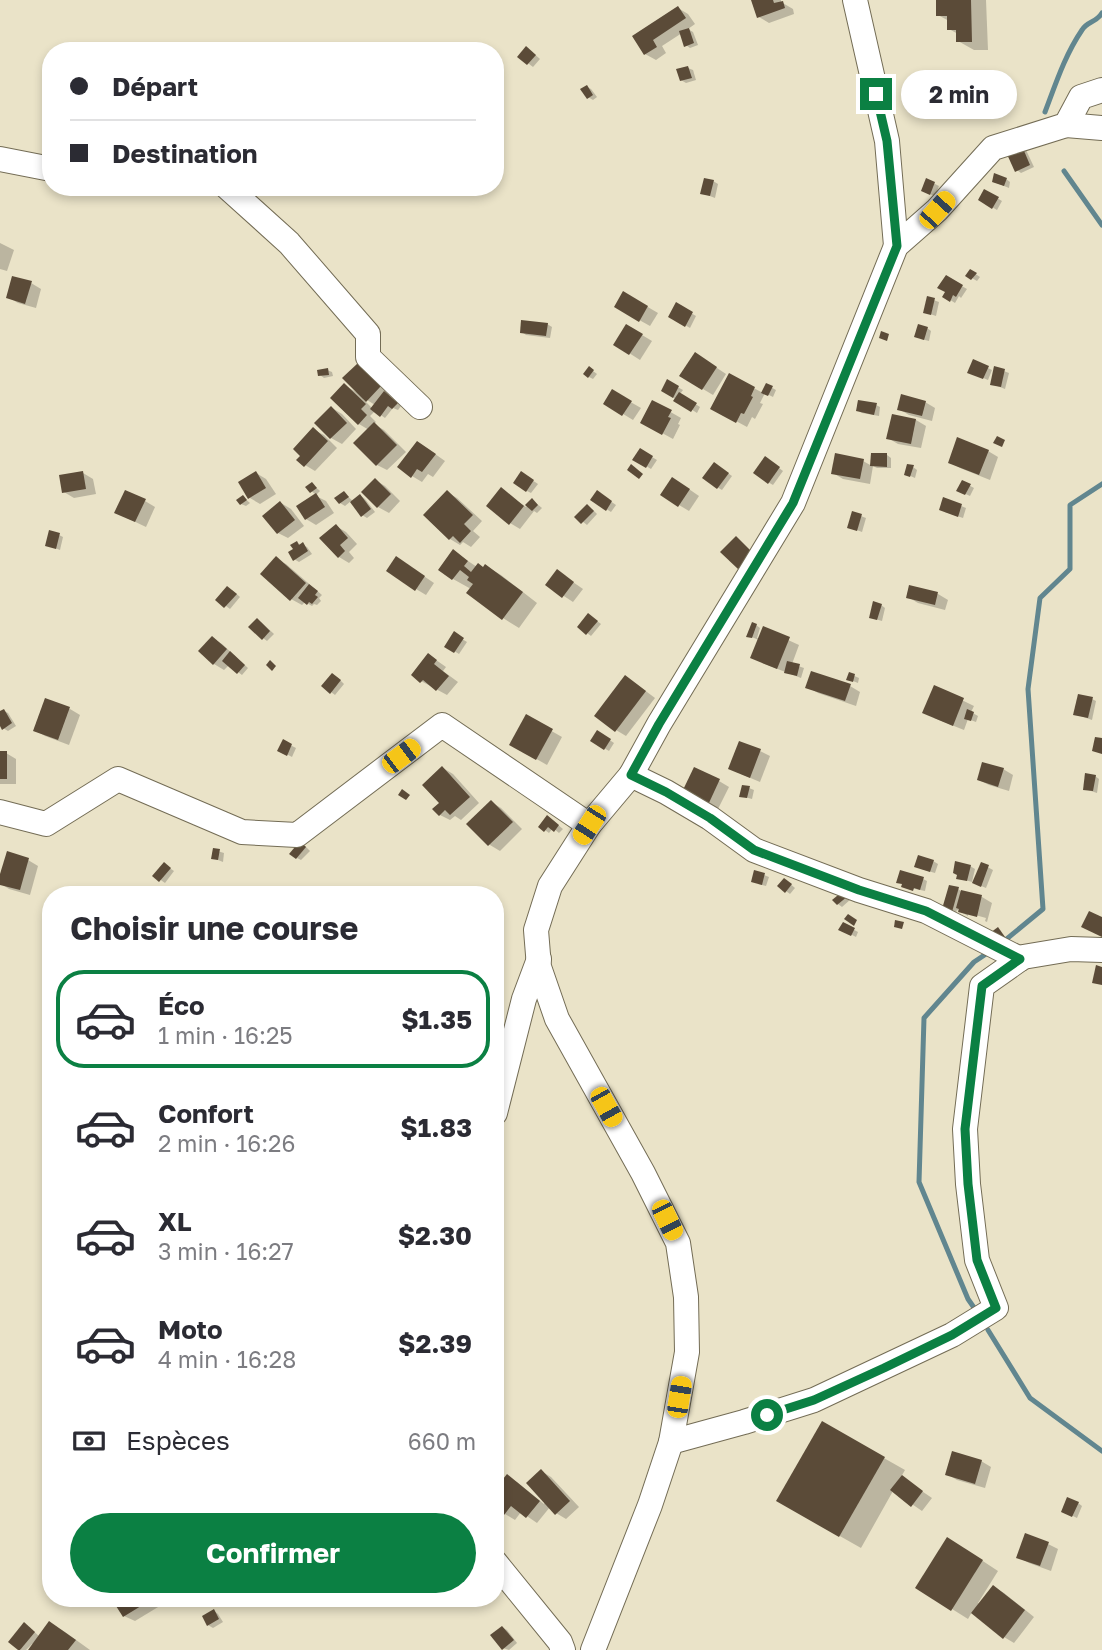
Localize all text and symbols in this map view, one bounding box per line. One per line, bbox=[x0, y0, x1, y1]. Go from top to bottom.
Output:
callout: 2 min bbox=[900, 70, 1016, 119]
text: Départ bbox=[112, 71, 198, 102]
route end bbox=[860, 78, 892, 110]
text: 2 min bbox=[929, 80, 989, 108]
text: Destination bbox=[112, 138, 258, 169]
car bbox=[916, 187, 959, 233]
car bbox=[378, 735, 425, 777]
car bbox=[569, 802, 610, 848]
text: Choisir une course bbox=[70, 909, 358, 947]
icon: car bbox=[74, 988, 137, 1051]
text: Éco bbox=[158, 990, 205, 1021]
text: $1.35 bbox=[401, 1004, 472, 1035]
text: 1 min · 16:25 bbox=[158, 1021, 293, 1049]
car bbox=[587, 1084, 626, 1130]
icon: car bbox=[74, 1096, 137, 1159]
text: Confort bbox=[158, 1098, 254, 1129]
text: $1.83 bbox=[400, 1112, 472, 1143]
text: 2 min · 16:26 bbox=[158, 1129, 295, 1157]
car bbox=[649, 1197, 686, 1243]
icon: car bbox=[74, 1204, 137, 1267]
text: XL bbox=[158, 1206, 192, 1237]
text: $2.30 bbox=[398, 1220, 472, 1251]
text: 3 min · 16:27 bbox=[158, 1237, 294, 1265]
icon: car bbox=[74, 1312, 137, 1375]
text: Moto bbox=[158, 1314, 223, 1345]
text: $2.39 bbox=[398, 1328, 472, 1359]
text: 4 min · 16:28 bbox=[158, 1345, 296, 1373]
car bbox=[666, 1375, 693, 1419]
route start bbox=[751, 1399, 783, 1431]
icon: cash bbox=[70, 1422, 108, 1460]
text: Espèces bbox=[126, 1425, 230, 1456]
text: 660 m bbox=[408, 1427, 476, 1455]
button: Confirmer bbox=[70, 1513, 476, 1593]

